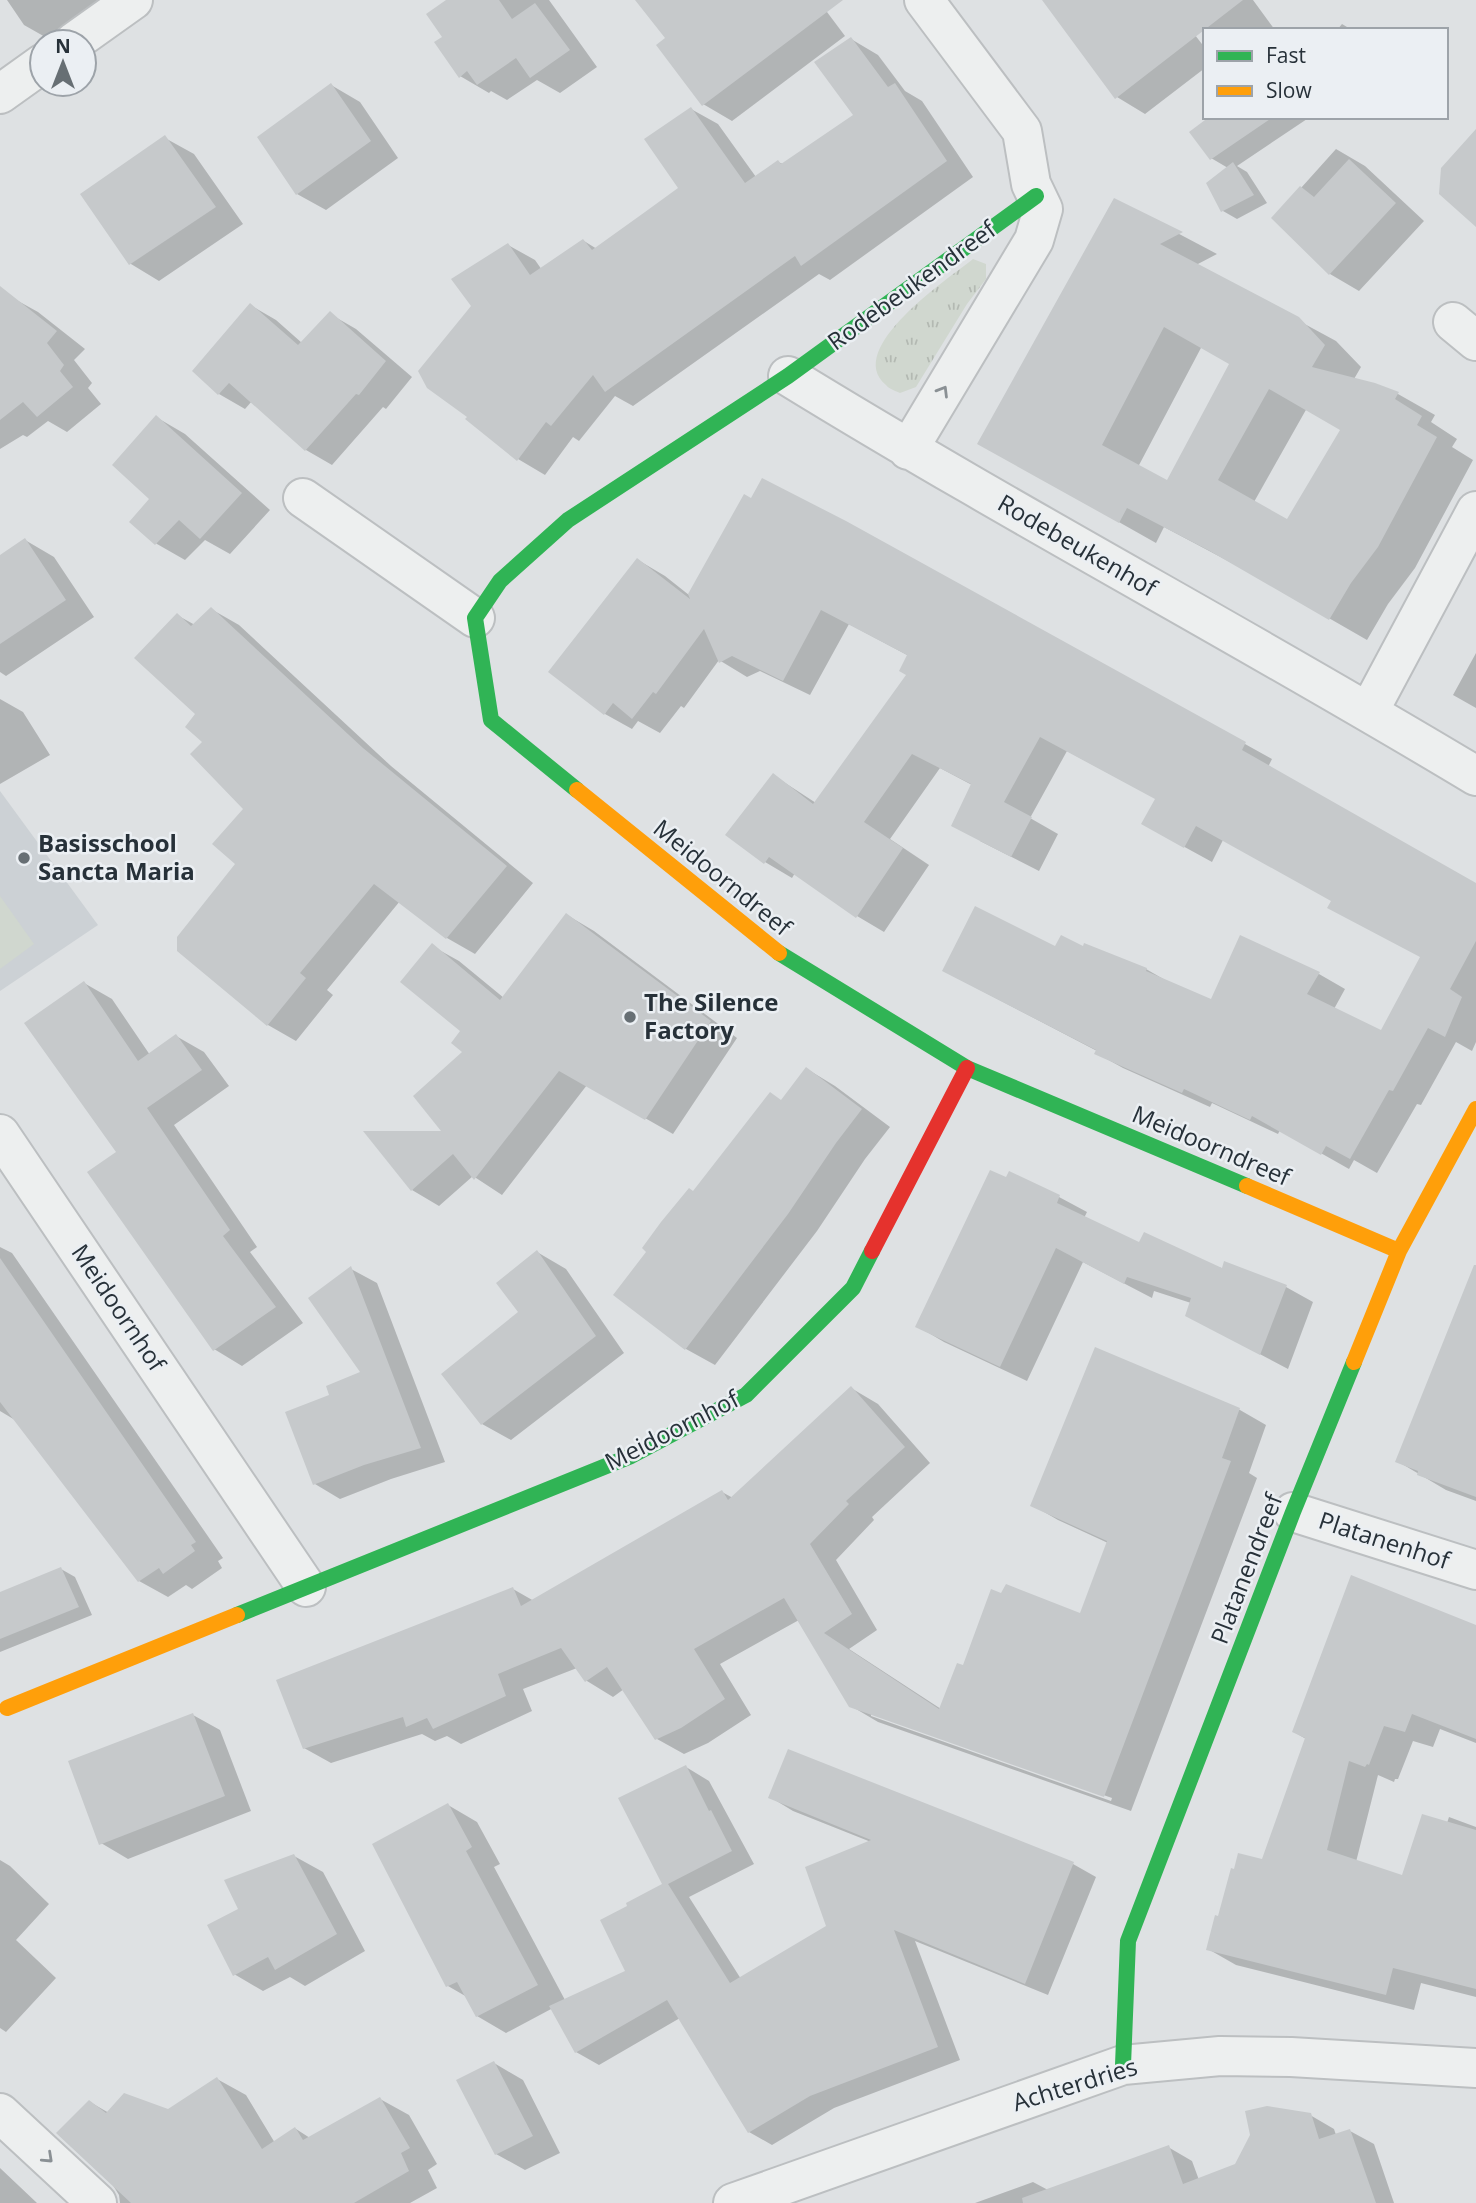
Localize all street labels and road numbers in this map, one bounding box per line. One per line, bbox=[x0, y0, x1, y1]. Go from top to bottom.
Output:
street label: Rodebeukendreef bbox=[820, 211, 1004, 357]
street label: Rodebeukenhof bbox=[992, 486, 1165, 605]
street label: Meidoorndreef bbox=[647, 811, 800, 944]
street label: Meidoorndreef bbox=[1127, 1096, 1297, 1194]
street label: Meidoornhof bbox=[65, 1237, 175, 1379]
street label: Meidoornhof bbox=[599, 1381, 746, 1478]
street label: Platanendreef bbox=[1202, 1487, 1290, 1648]
street label: Platanenhof bbox=[1315, 1503, 1456, 1577]
street label: Achterdries bbox=[1008, 2049, 1141, 2118]

